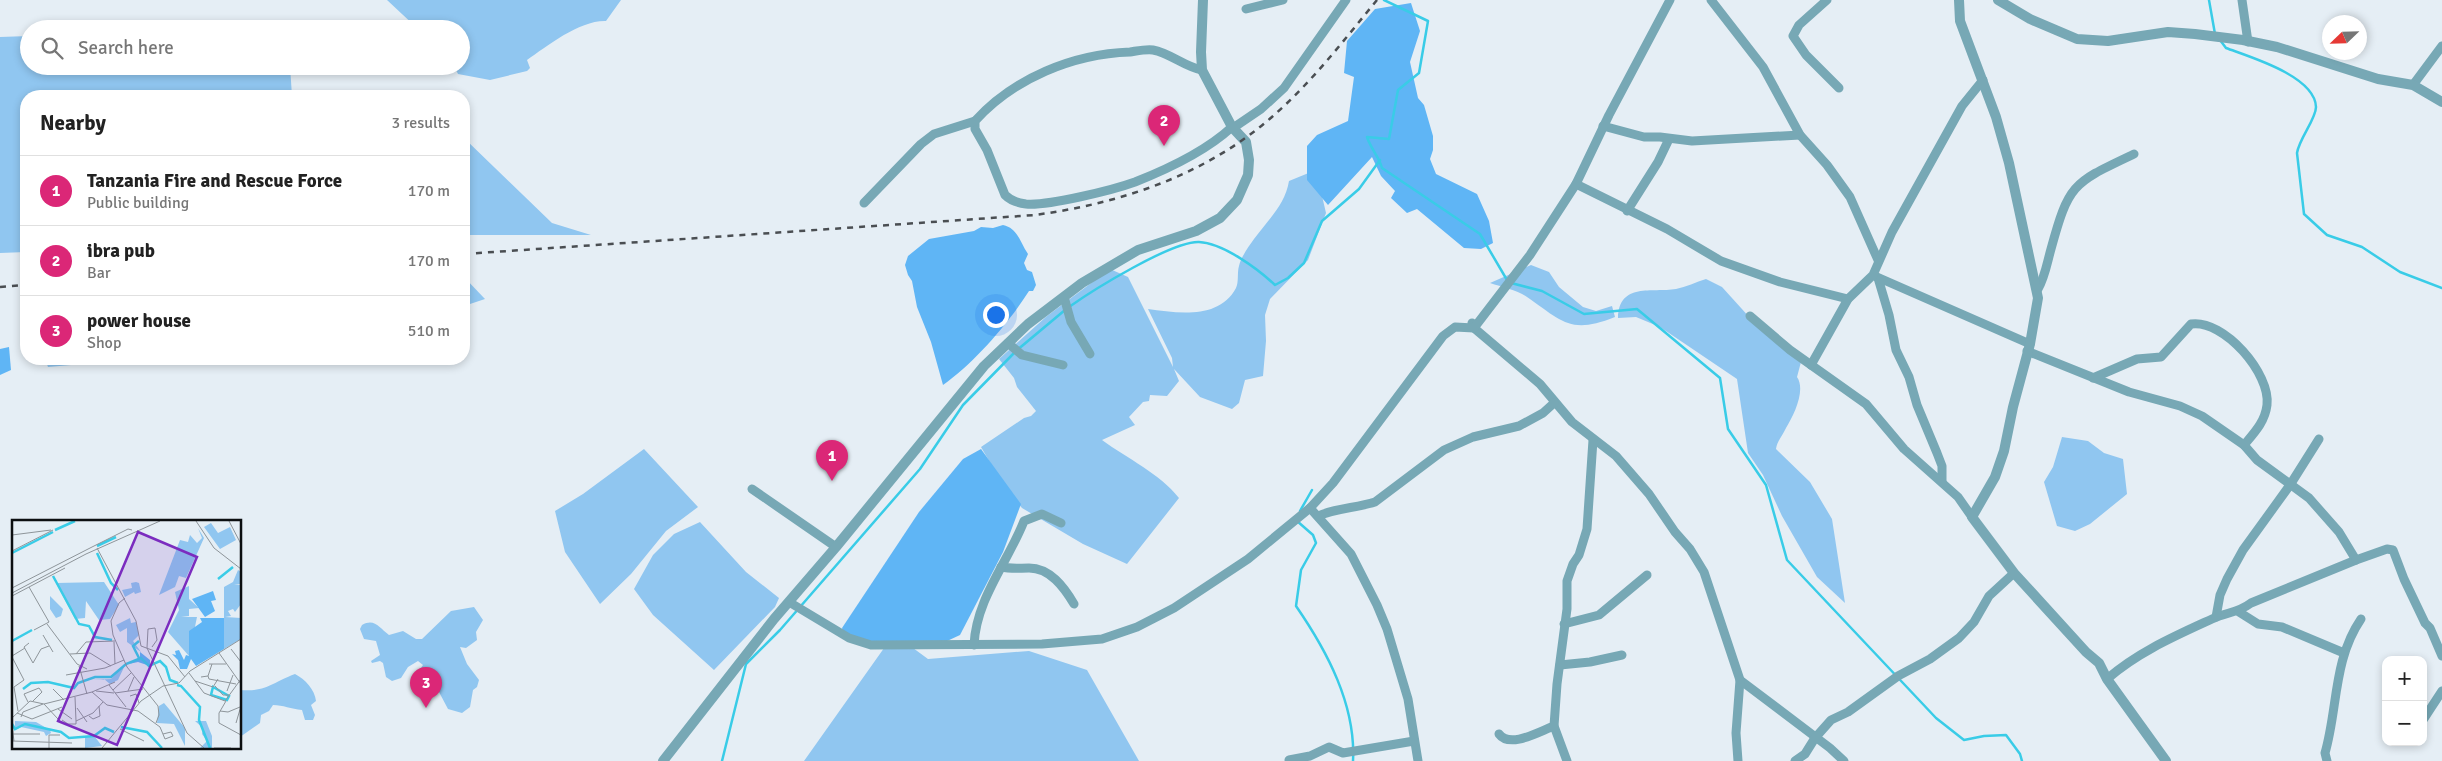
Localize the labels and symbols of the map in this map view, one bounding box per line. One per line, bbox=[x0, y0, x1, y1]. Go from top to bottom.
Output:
north arrow bbox=[2322, 15, 2367, 60]
pin: 2 bbox=[1148, 105, 1180, 146]
your location bbox=[983, 302, 1009, 328]
pin: 1 bbox=[816, 440, 848, 481]
inset map bbox=[12, 520, 241, 748]
pin: 3 bbox=[410, 667, 442, 708]

